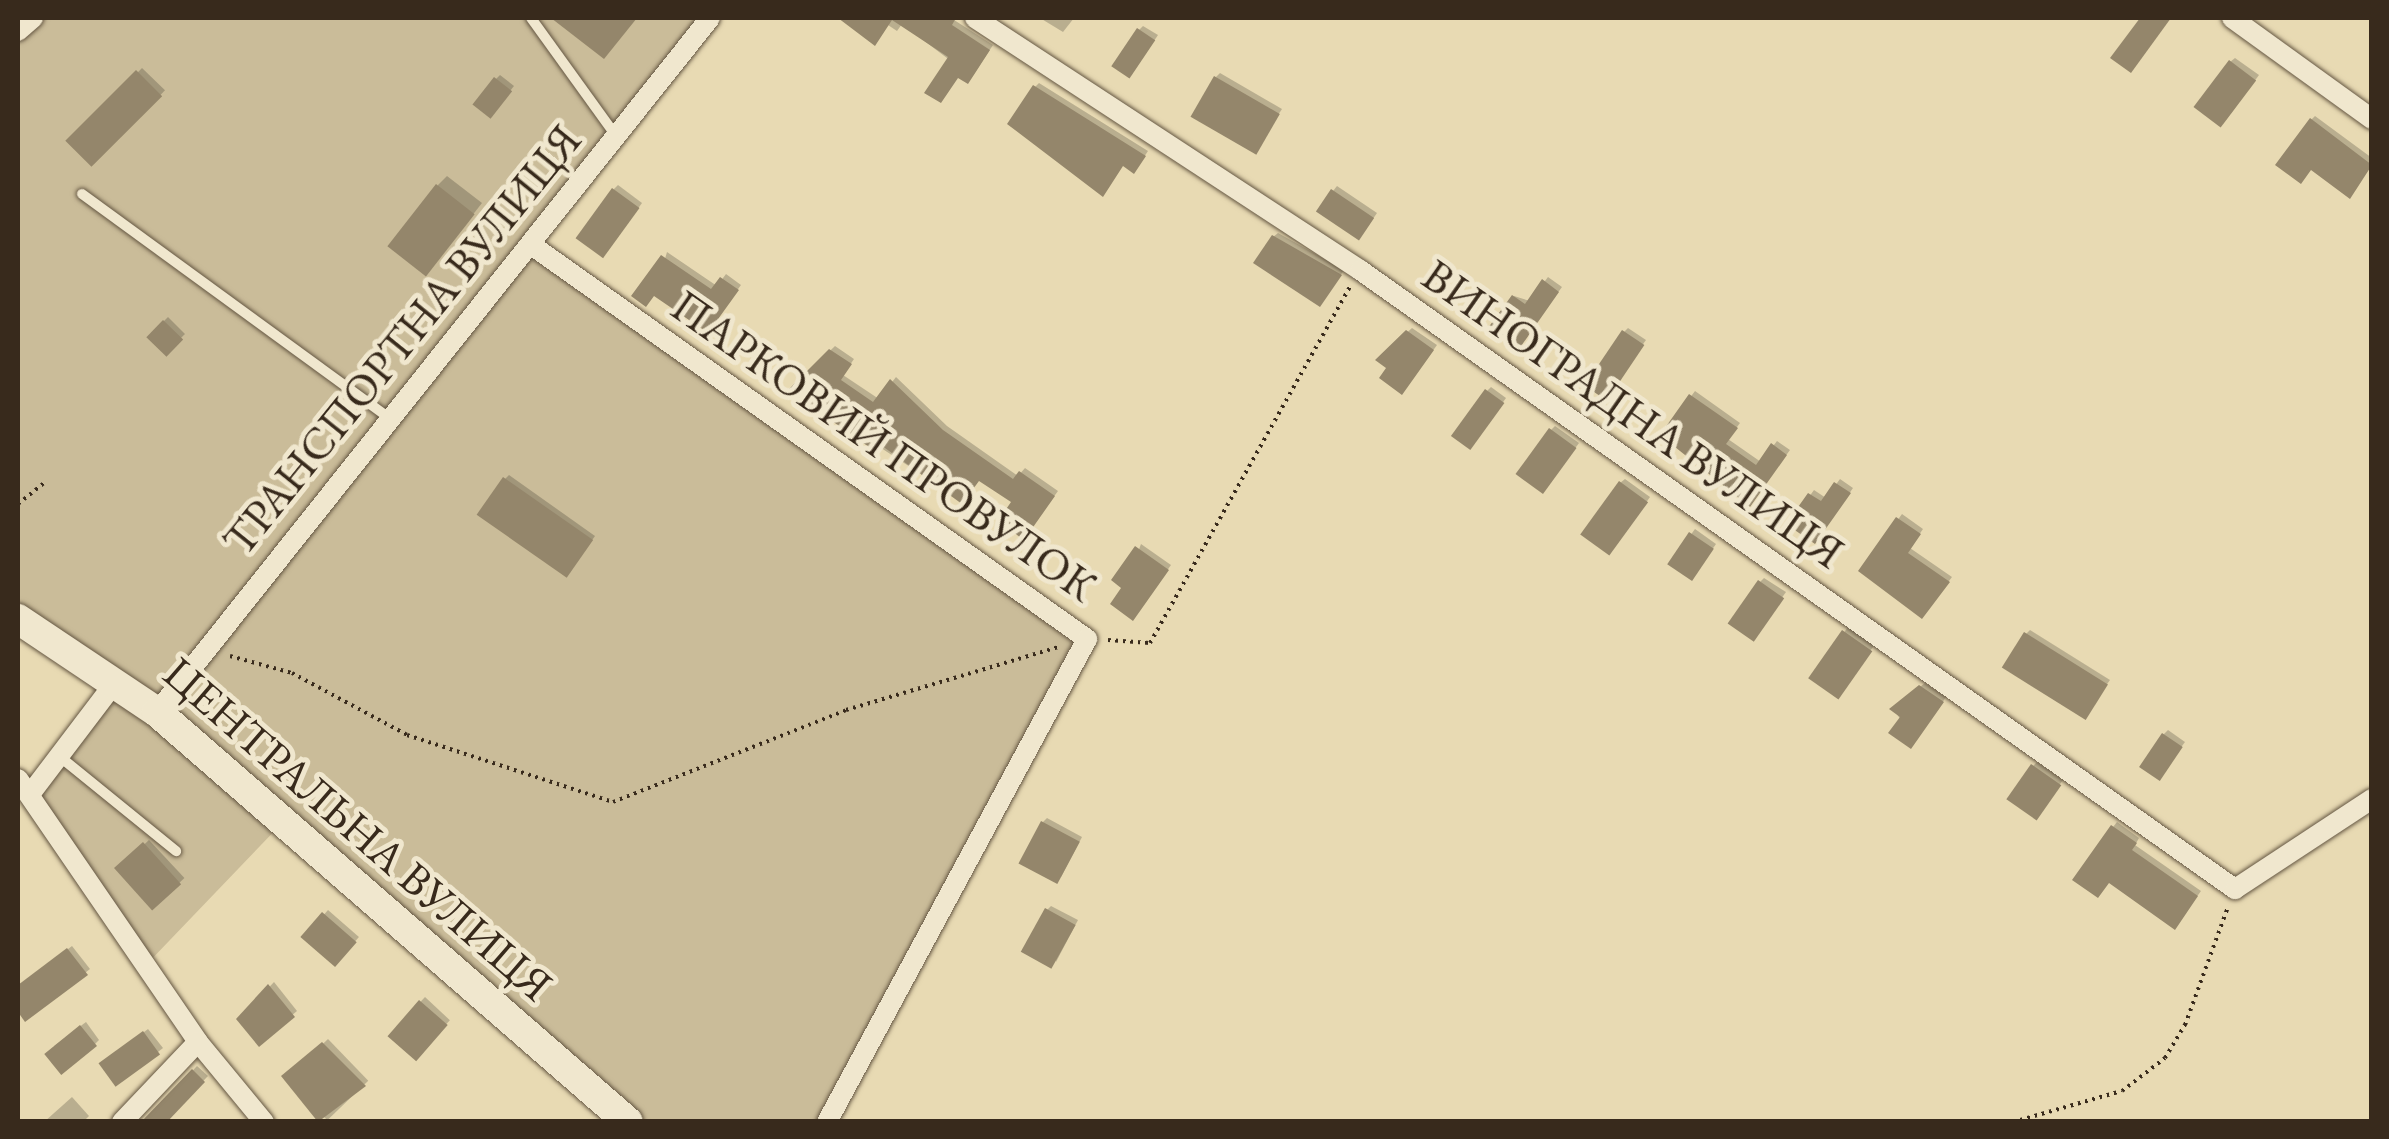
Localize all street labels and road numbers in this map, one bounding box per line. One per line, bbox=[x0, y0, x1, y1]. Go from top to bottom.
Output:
street label: ТРАНСПОРТНА ВУЛИЦЯ bbox=[212, 114, 592, 566]
street label: ВИНОГРАДНА ВУЛИЦЯ bbox=[1412, 248, 1854, 580]
street label: ПАРКОВИЙ ПРОВУЛОК bbox=[661, 279, 1107, 613]
street label: ЦЕНТРАЛЬНА ВУЛИЦЯ bbox=[153, 646, 563, 1012]

